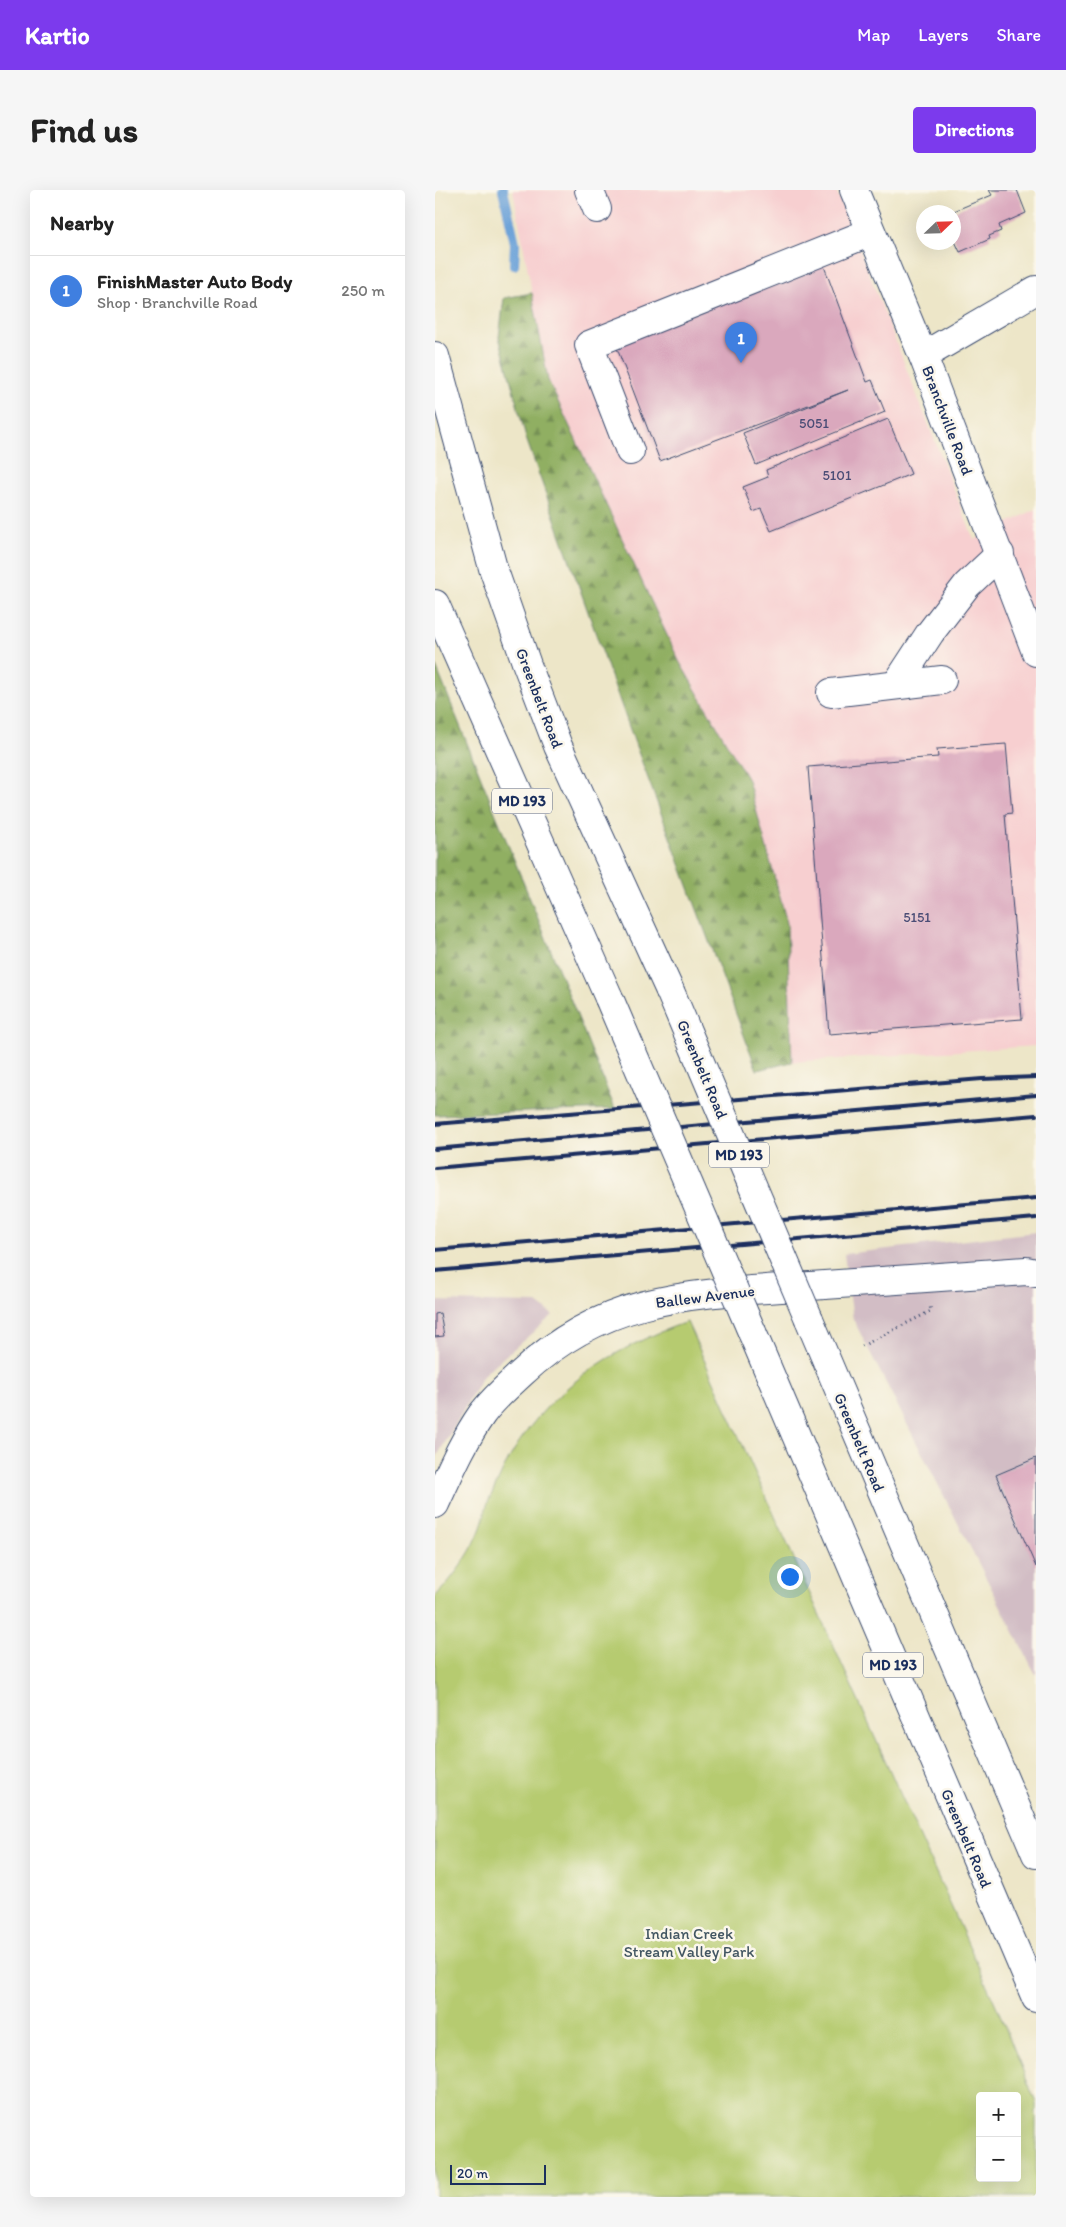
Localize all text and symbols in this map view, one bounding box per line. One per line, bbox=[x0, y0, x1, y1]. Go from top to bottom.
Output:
text: Kartio bbox=[25, 21, 90, 50]
text: Map bbox=[857, 24, 890, 46]
text: Layers bbox=[918, 24, 968, 46]
text: Share bbox=[996, 24, 1041, 46]
button: Directions bbox=[913, 107, 1036, 153]
text: Find us bbox=[30, 109, 138, 151]
north arrow bbox=[916, 205, 961, 250]
text: Nearby bbox=[50, 210, 114, 235]
text: FinishMaster Auto Body bbox=[97, 270, 292, 293]
text: 1 bbox=[62, 281, 70, 300]
text: 250 m bbox=[341, 281, 385, 300]
text: Shop · Branchville Road bbox=[97, 293, 257, 312]
pin: 1 bbox=[725, 322, 757, 363]
street label: Branchville Road bbox=[918, 363, 977, 478]
house number: 5051 bbox=[799, 415, 829, 432]
house number: 5101 bbox=[823, 467, 852, 484]
street label: Greenbelt Road bbox=[512, 645, 567, 751]
road number: MD 193 bbox=[492, 788, 552, 814]
house number: 5151 bbox=[903, 909, 931, 926]
street label: Greenbelt Road bbox=[673, 1017, 732, 1122]
road number: MD 193 bbox=[709, 1142, 769, 1168]
street label: Ballew Avenue bbox=[654, 1281, 756, 1312]
street label: Greenbelt Road bbox=[830, 1390, 889, 1495]
your location bbox=[777, 1564, 803, 1590]
road number: MD 193 bbox=[863, 1652, 923, 1678]
street label: Greenbelt Road bbox=[937, 1786, 996, 1891]
park label: Indian Creek Stream Valley Park bbox=[624, 1924, 754, 1961]
map controls bbox=[976, 2092, 1021, 2182]
button: + bbox=[976, 2092, 1021, 2137]
button: − bbox=[976, 2137, 1021, 2182]
scale bar bbox=[450, 2162, 546, 2185]
text: 20 m bbox=[457, 2165, 488, 2182]

